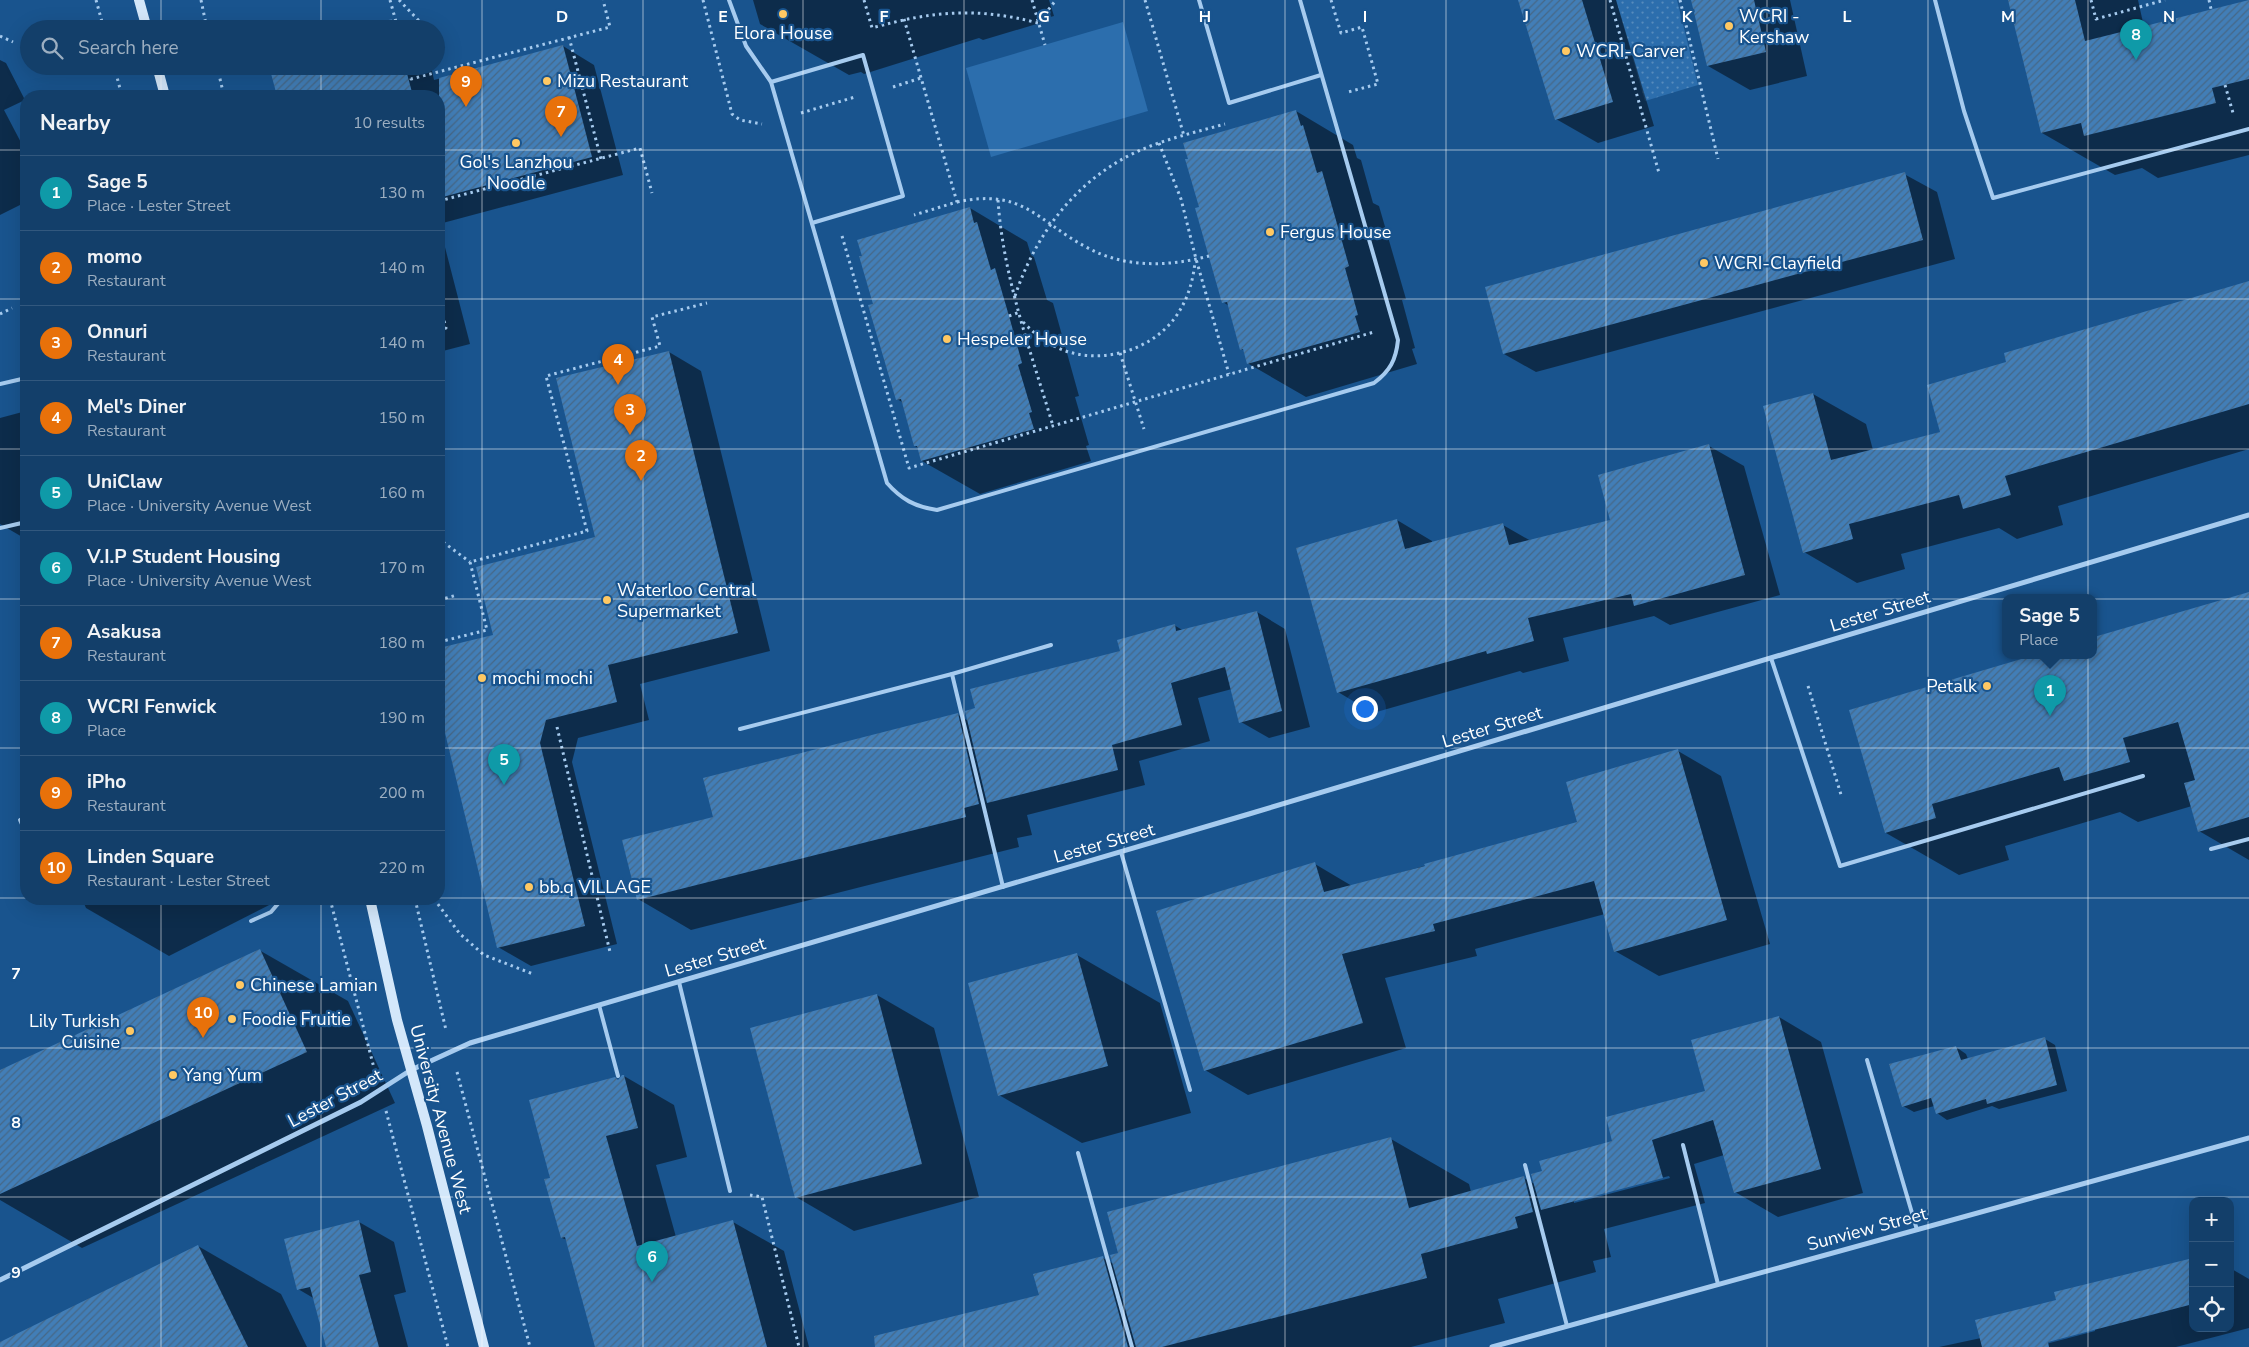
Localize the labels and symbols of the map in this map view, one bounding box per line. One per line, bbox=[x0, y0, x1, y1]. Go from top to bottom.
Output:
place label: WCRI - Kershaw bbox=[1739, 4, 1809, 49]
text: D bbox=[556, 6, 568, 28]
text: E bbox=[718, 6, 728, 28]
text: F bbox=[880, 6, 889, 28]
text: G bbox=[1038, 6, 1050, 28]
text: H bbox=[1199, 6, 1211, 28]
text: I bbox=[1363, 6, 1367, 28]
text: J bbox=[1522, 6, 1529, 28]
text: K bbox=[1682, 6, 1694, 28]
text: L bbox=[1843, 6, 1852, 28]
text: M bbox=[2001, 6, 2015, 28]
text: N bbox=[2163, 6, 2175, 28]
marker: Elora House bbox=[777, 8, 789, 20]
pin: 8 bbox=[2120, 19, 2152, 60]
marker: WCRI - Kershaw bbox=[1723, 20, 1735, 32]
place label: Elora House bbox=[734, 21, 832, 45]
place label: WCRI-Carver bbox=[1576, 39, 1686, 63]
marker: WCRI-Carver bbox=[1560, 45, 1572, 57]
pin: 9 bbox=[450, 66, 482, 107]
place label: Mizu Restaurant bbox=[557, 69, 689, 93]
marker: Mizu Restaurant bbox=[541, 75, 553, 87]
pin: 7 bbox=[545, 96, 577, 137]
marker: Gol's Lanzhou Noodle bbox=[510, 137, 522, 149]
place label: Gol's Lanzhou Noodle bbox=[459, 150, 573, 195]
place label: Fergus House bbox=[1280, 220, 1391, 244]
marker: Fergus House bbox=[1264, 226, 1276, 238]
place label: WCRI-Clayfield bbox=[1714, 251, 1842, 275]
marker: WCRI-Clayfield bbox=[1698, 257, 1710, 269]
place label: Hespeler House bbox=[957, 327, 1087, 351]
marker: Hespeler House bbox=[941, 333, 953, 345]
pin: 4 bbox=[602, 344, 634, 385]
pin: 3 bbox=[614, 394, 646, 435]
pin: 2 bbox=[625, 440, 657, 481]
place label: Waterloo Central Supermarket bbox=[617, 578, 757, 623]
street label: Lester Street bbox=[1827, 584, 1934, 638]
marker: Waterloo Central Supermarket bbox=[601, 594, 613, 606]
place label: mochi mochi bbox=[492, 666, 593, 690]
marker: mochi mochi bbox=[476, 672, 488, 684]
place label: Petalk bbox=[1926, 674, 1978, 698]
pin: 1 bbox=[2034, 675, 2066, 716]
marker: Petalk bbox=[1981, 680, 1993, 692]
your location bbox=[1352, 696, 1378, 722]
street label: Lester Street bbox=[1439, 700, 1546, 754]
pin: 5 bbox=[488, 744, 520, 785]
street label: Lester Street bbox=[1051, 817, 1158, 869]
place label: bb.q VILLAGE bbox=[539, 875, 651, 899]
marker: bb.q VILLAGE bbox=[523, 881, 535, 893]
street label: Lester Street bbox=[662, 931, 769, 983]
text: 7 bbox=[11, 963, 21, 985]
place label: Chinese Lamian bbox=[250, 973, 378, 997]
marker: Chinese Lamian bbox=[234, 979, 246, 991]
pin: 10 bbox=[187, 997, 219, 1038]
place label: Foodie Fruitie bbox=[242, 1007, 351, 1031]
place label: Lily Turkish Cuisine bbox=[29, 1009, 120, 1054]
marker: Foodie Fruitie bbox=[226, 1013, 238, 1025]
street label: University Avenue West bbox=[404, 1022, 478, 1217]
marker: Lily Turkish Cuisine bbox=[124, 1025, 136, 1037]
place label: Yang Yum bbox=[182, 1063, 262, 1087]
street label: Lester Street bbox=[284, 1063, 387, 1133]
marker: Yang Yum bbox=[167, 1069, 179, 1081]
text: 8 bbox=[11, 1112, 21, 1134]
street label: Sunview Street bbox=[1804, 1201, 1930, 1257]
pin: 6 bbox=[636, 1241, 668, 1282]
text: 9 bbox=[11, 1262, 21, 1284]

